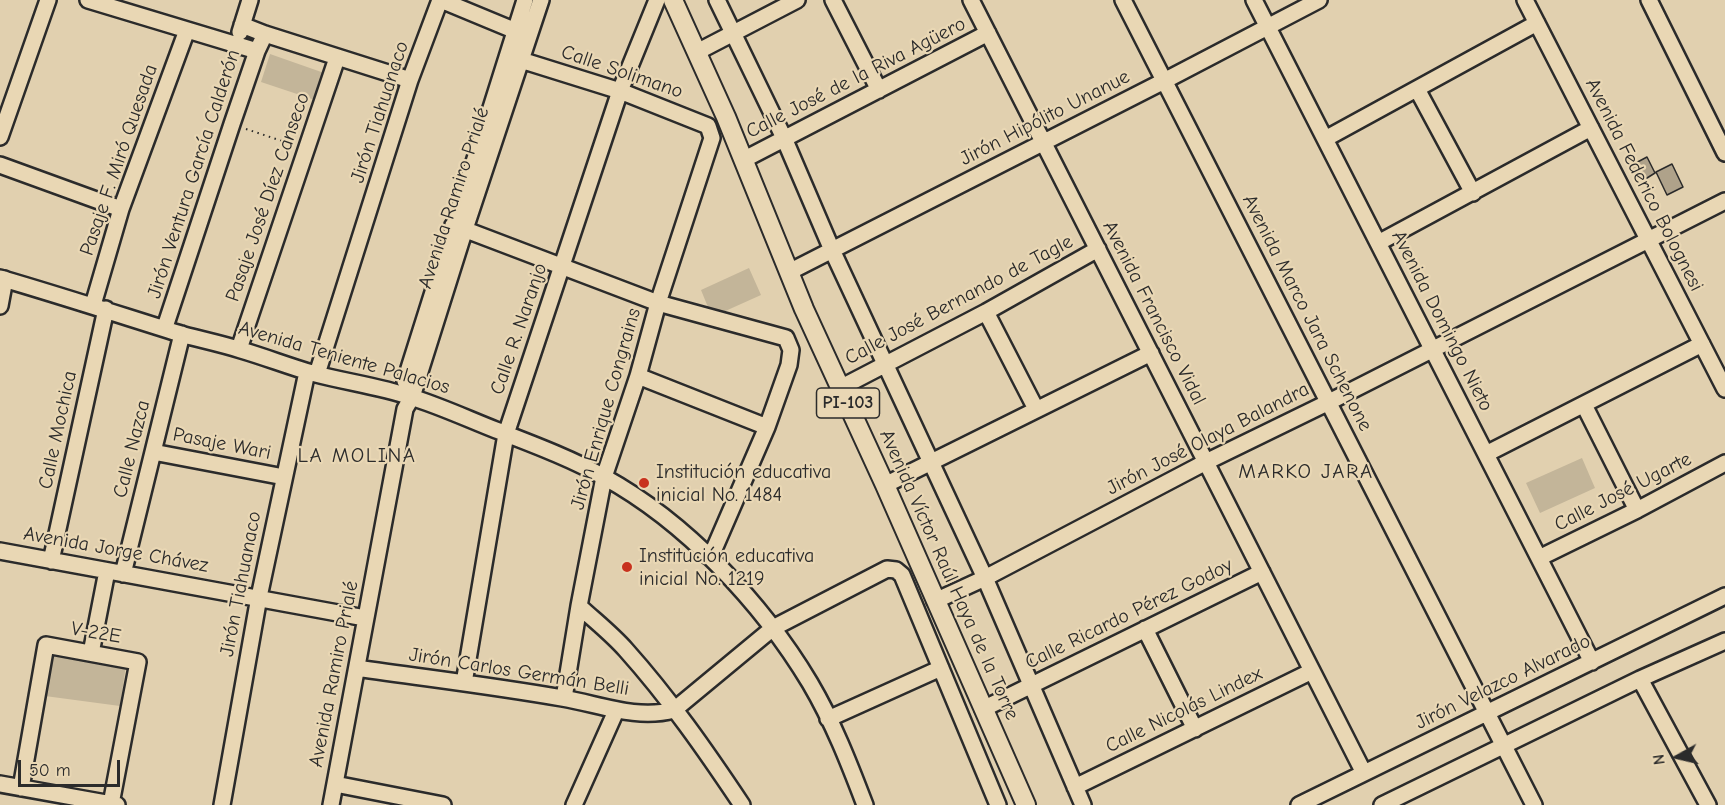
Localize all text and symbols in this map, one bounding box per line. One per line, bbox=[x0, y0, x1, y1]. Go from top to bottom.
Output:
street label: Calle José de la Riva Agüero bbox=[742, 12, 970, 144]
street label: Jirón Tiahuanaco bbox=[346, 38, 414, 186]
street label: Calle Solimano bbox=[558, 40, 686, 104]
street label: Jirón Ventura García Calderón bbox=[142, 47, 246, 301]
street label: Pasaje F. Miró Quesada bbox=[75, 61, 163, 259]
street label: Jirón Hipólito Unanue bbox=[956, 65, 1134, 171]
street label: Avenida Federico Bolognesi bbox=[1580, 75, 1708, 295]
street label: Pasaje José Díez Canseco bbox=[221, 89, 315, 305]
street label: Avenida Ramiro Prialé bbox=[413, 104, 495, 292]
street label: Avenida Marco Jara Schenone bbox=[1237, 191, 1377, 435]
street label: Avenida Francisco Vidal bbox=[1097, 217, 1211, 409]
street label: Avenida Domingo Nieto bbox=[1386, 227, 1498, 415]
street label: Calle José Bernando de Tagle bbox=[841, 230, 1077, 370]
street label: Calle R. Naranjo bbox=[485, 260, 553, 398]
street label: Jirón Enrique Congrains bbox=[566, 305, 646, 513]
street label: Avenida Teniente Palacios bbox=[236, 316, 452, 400]
street label: Calle Mochica bbox=[34, 369, 82, 491]
street label: Jirón José Olaya Balandra bbox=[1103, 377, 1313, 501]
road number: PI-103 bbox=[816, 388, 880, 418]
street label: Calle Nazca bbox=[108, 398, 156, 500]
street label: Pasaje Wari bbox=[171, 423, 273, 465]
street label: Avenida Víctor Raúl Haya de la Torre bbox=[874, 426, 1024, 724]
district label: LA MOLINA bbox=[297, 443, 417, 469]
street label: Calle José Ugarte bbox=[1551, 447, 1695, 537]
district label: MARKO JARA bbox=[1238, 459, 1374, 485]
place label: Institución educativa inicial No. 1484 bbox=[656, 460, 831, 507]
marker: Institución educativa inicial No. 1484 bbox=[637, 476, 651, 490]
street label: Jirón Tiahuanaco bbox=[215, 509, 267, 659]
street label: Avenida Jorge Chávez bbox=[22, 522, 210, 578]
place label: Institución educativa inicial No. 1219 bbox=[639, 544, 814, 591]
street label: Calle Ricardo Pérez Godoy bbox=[1021, 553, 1237, 675]
marker: Institución educativa inicial No. 1219 bbox=[620, 560, 634, 574]
street label: Avenida Ramiro Prialé bbox=[304, 579, 364, 769]
street label: V-22E bbox=[69, 617, 123, 649]
street label: Jirón Velazco Alvarado bbox=[1411, 629, 1595, 735]
street label: Jirón Carlos Germán Belli bbox=[407, 643, 631, 701]
street label: Calle Nicolás Lindex bbox=[1102, 662, 1266, 758]
north arrow bbox=[1647, 727, 1707, 787]
scale bar bbox=[21, 748, 123, 786]
text: N bbox=[1650, 753, 1669, 766]
text: 50 m bbox=[29, 760, 71, 781]

